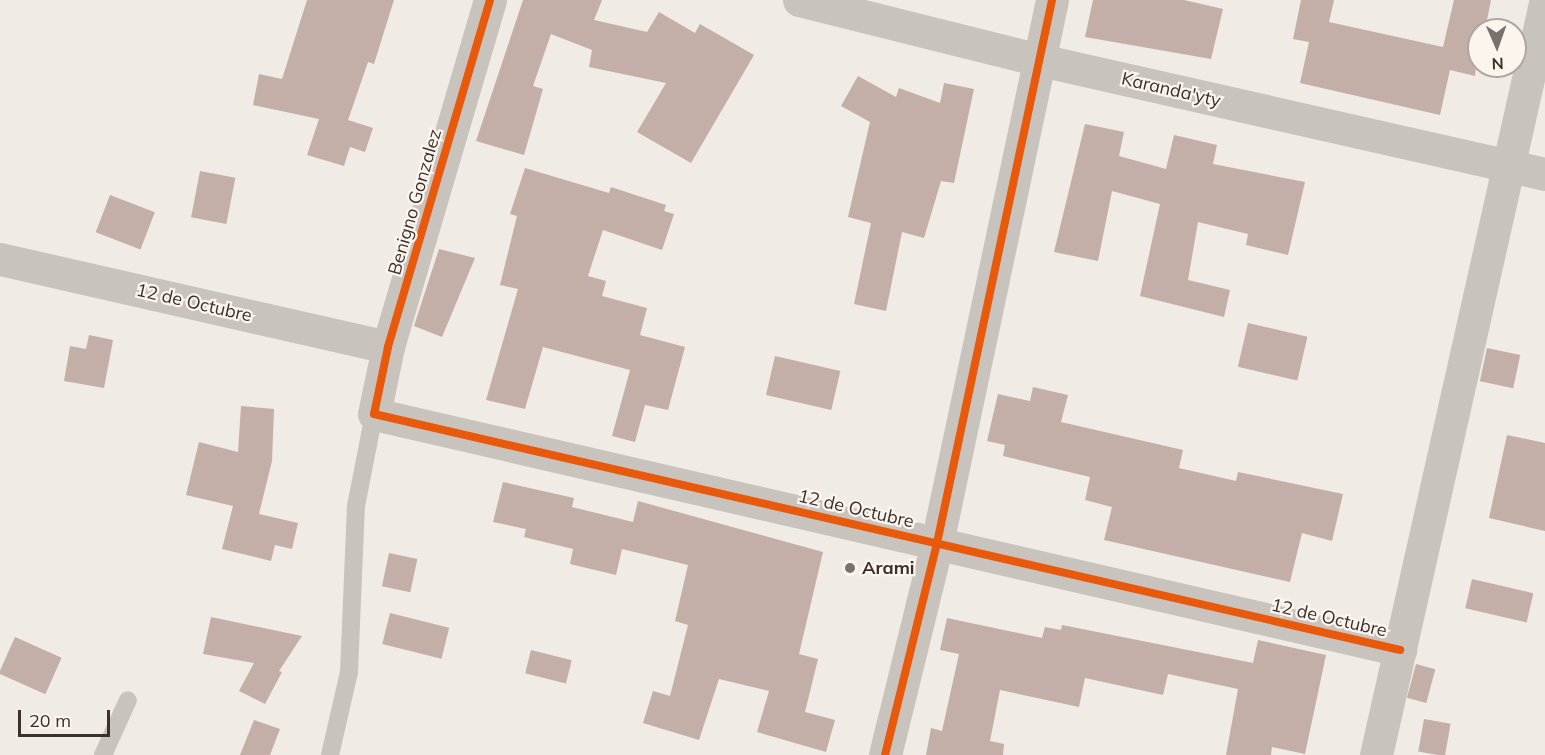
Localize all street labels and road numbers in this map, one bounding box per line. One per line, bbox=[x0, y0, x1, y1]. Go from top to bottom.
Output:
street label: Karanda'yty bbox=[1119, 68, 1223, 112]
street label: Benigno Gonzalez bbox=[384, 127, 446, 277]
street label: 12 de Octubre bbox=[134, 279, 254, 327]
street label: 12 de Octubre bbox=[796, 485, 916, 533]
street label: 12 de Octubre bbox=[1269, 594, 1389, 642]

